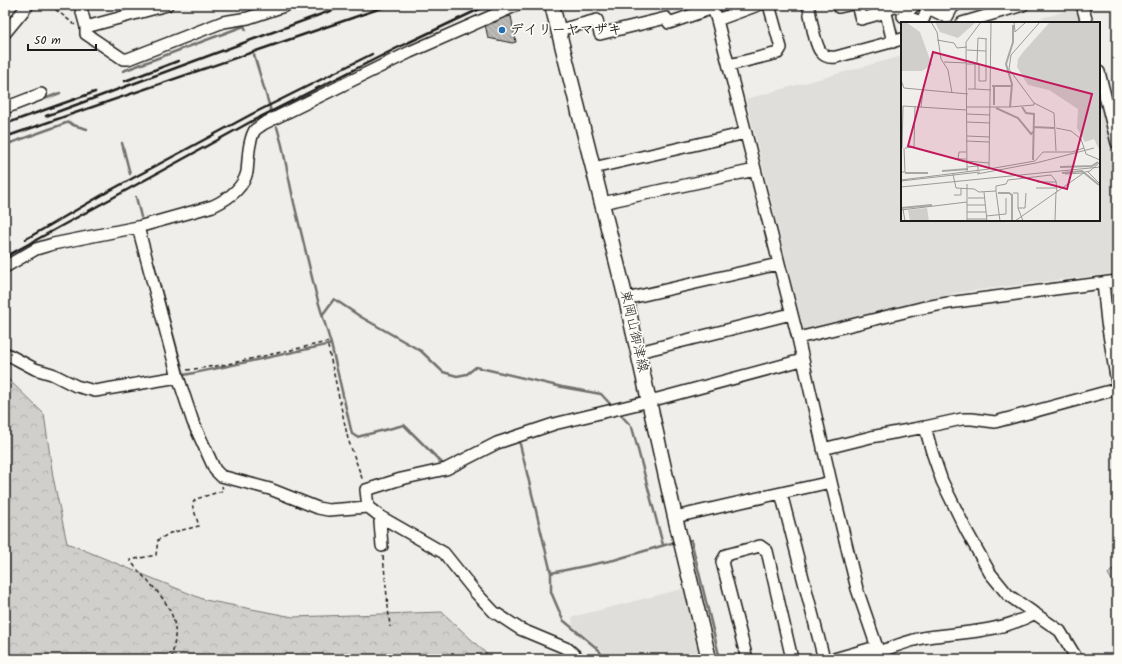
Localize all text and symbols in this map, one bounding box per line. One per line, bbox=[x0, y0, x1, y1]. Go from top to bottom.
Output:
place label: デイリーヤマザキ bbox=[510, 19, 622, 41]
inset map bbox=[901, 22, 1100, 221]
marker: デイリーヤマザキ bbox=[497, 25, 507, 35]
scale bar bbox=[28, 26, 96, 52]
text: 50 m bbox=[34, 31, 61, 50]
street label: 東岡山御津線 bbox=[614, 288, 654, 374]

